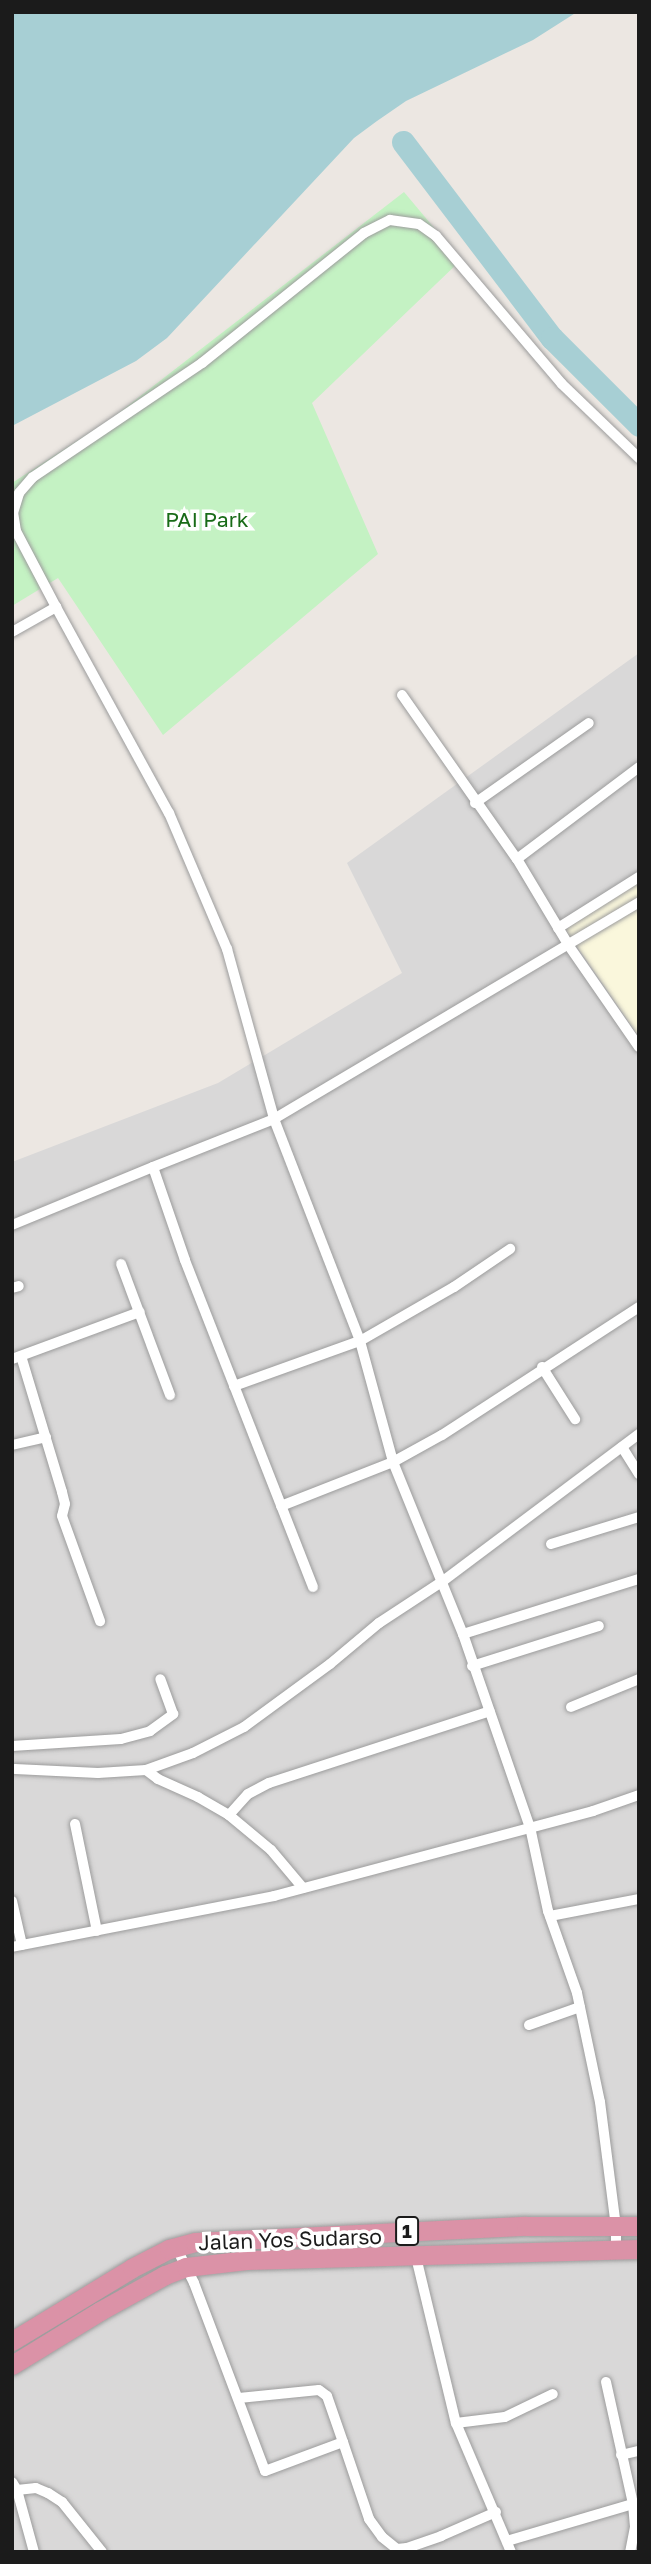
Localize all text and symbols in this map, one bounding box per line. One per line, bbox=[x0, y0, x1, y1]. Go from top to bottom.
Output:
park label: PAI Park bbox=[165, 506, 249, 532]
road number: 1 bbox=[395, 2216, 419, 2246]
street label: Jalan Yos Sudarso bbox=[198, 2223, 382, 2255]

